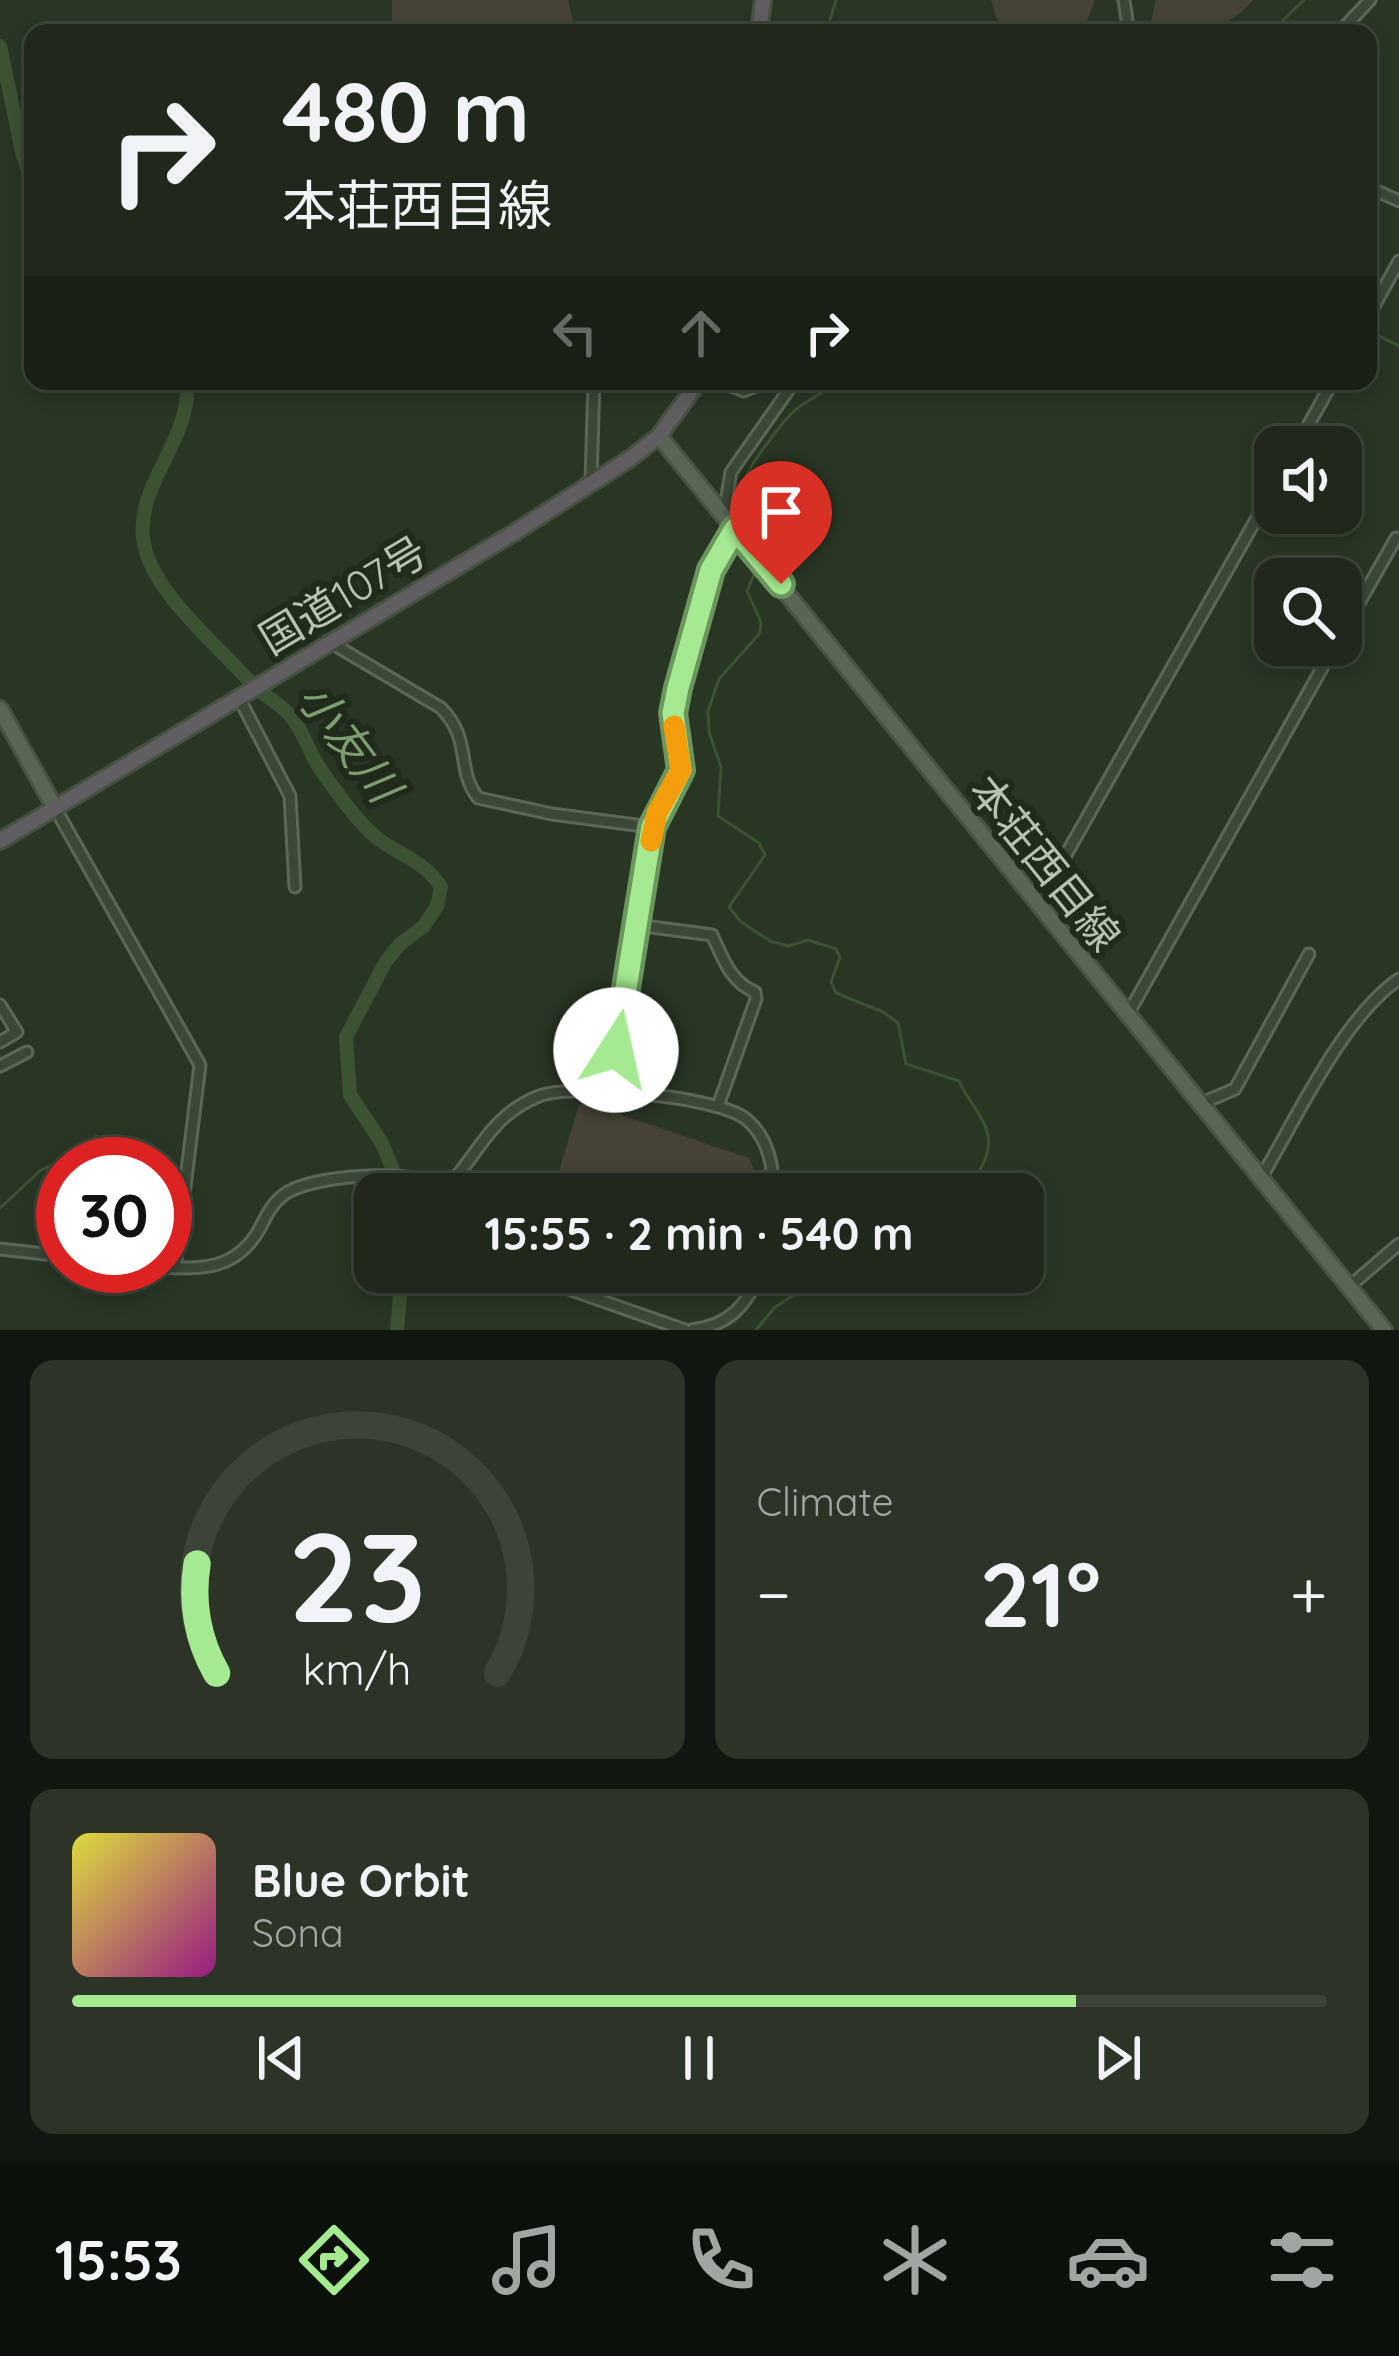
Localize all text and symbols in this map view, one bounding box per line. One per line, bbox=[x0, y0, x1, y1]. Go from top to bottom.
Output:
text: 480 m bbox=[282, 58, 530, 163]
icon: right bbox=[84, 72, 240, 228]
text: 本荘西目線 bbox=[282, 171, 552, 239]
icon: left bbox=[542, 300, 608, 366]
icon: ahead bbox=[668, 300, 734, 366]
icon: right bbox=[794, 300, 860, 366]
map controls bbox=[1254, 426, 1362, 666]
button: sound bbox=[1254, 426, 1362, 534]
pin bbox=[730, 461, 832, 584]
icon: arrive bbox=[748, 479, 814, 545]
street label: 国道107号 bbox=[249, 524, 436, 665]
button: search bbox=[1254, 558, 1362, 666]
water label: 小友川 bbox=[287, 671, 415, 815]
street label: 本荘西目線 bbox=[959, 764, 1132, 961]
position arrow bbox=[553, 987, 679, 1113]
speed limit sign: 30 bbox=[36, 1137, 192, 1293]
text: 15:55 · 2 min · 540 m bbox=[484, 1205, 914, 1261]
text: Climate bbox=[757, 1477, 894, 1526]
text: 23 bbox=[288, 1497, 426, 1653]
text: 21° bbox=[980, 1537, 1101, 1650]
text: − bbox=[757, 1552, 791, 1635]
text: + bbox=[1290, 1552, 1327, 1635]
text: km/h bbox=[303, 1641, 412, 1695]
text: Blue Orbit bbox=[252, 1852, 470, 1908]
text: Sona bbox=[252, 1908, 344, 1957]
icon: previous bbox=[248, 2025, 314, 2091]
icon: pause bbox=[666, 2025, 732, 2091]
icon: next bbox=[1085, 2025, 1151, 2091]
icon: directions bbox=[292, 2218, 376, 2302]
icon: music bbox=[485, 2218, 569, 2302]
icon: phone bbox=[679, 2218, 763, 2302]
icon: climate bbox=[873, 2218, 957, 2302]
icon: car bbox=[1066, 2218, 1150, 2302]
icon: filters bbox=[1260, 2218, 1344, 2302]
text: 15:53 bbox=[55, 2226, 182, 2294]

